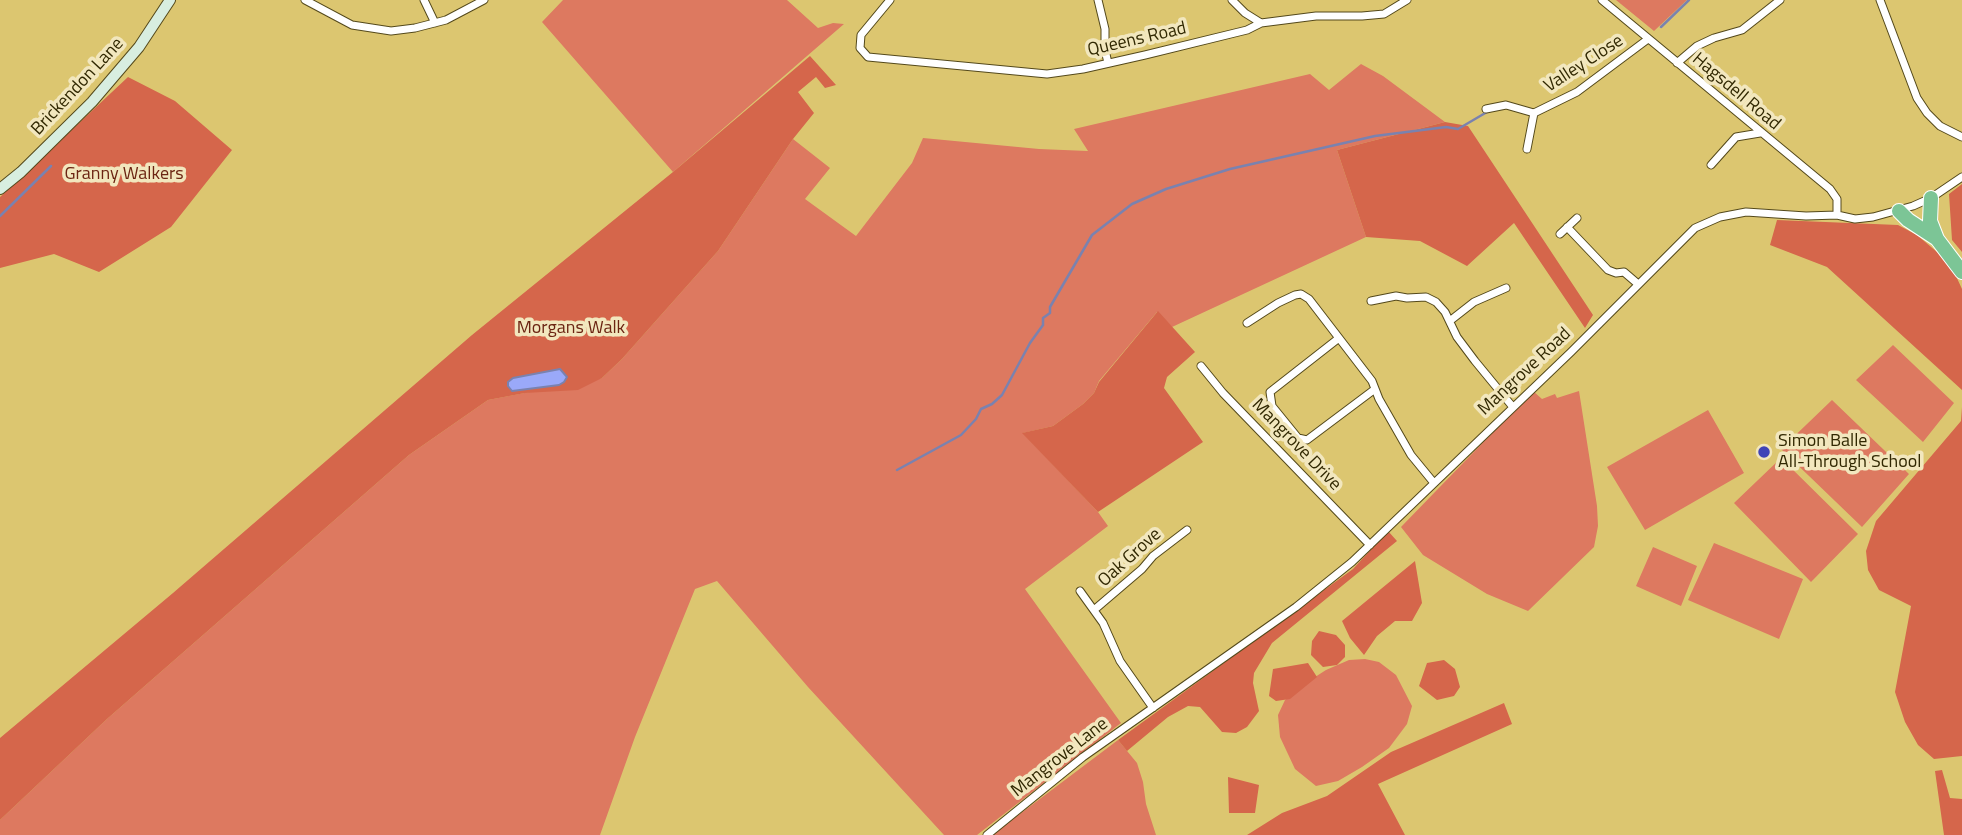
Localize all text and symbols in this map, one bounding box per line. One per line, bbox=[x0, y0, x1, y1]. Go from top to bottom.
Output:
street label: Queens Road bbox=[1086, 18, 1188, 62]
street label: Valley Close bbox=[1540, 30, 1628, 98]
street label: Brickendon Lane bbox=[27, 34, 129, 140]
street label: Hagsdell Road bbox=[1687, 49, 1785, 135]
park label: Granny Walkers bbox=[64, 164, 184, 186]
park label: Morgans Walk bbox=[517, 318, 625, 340]
street label: Mangrove Road bbox=[1474, 324, 1576, 420]
street label: Mangrove Drive bbox=[1247, 395, 1345, 495]
place label: Simon Balle All-Through School bbox=[1778, 431, 1921, 474]
marker: Simon Balle All-Through School bbox=[1756, 444, 1772, 460]
street label: Oak Grove bbox=[1094, 524, 1166, 592]
street label: Mangrove Lane bbox=[1007, 714, 1113, 802]

